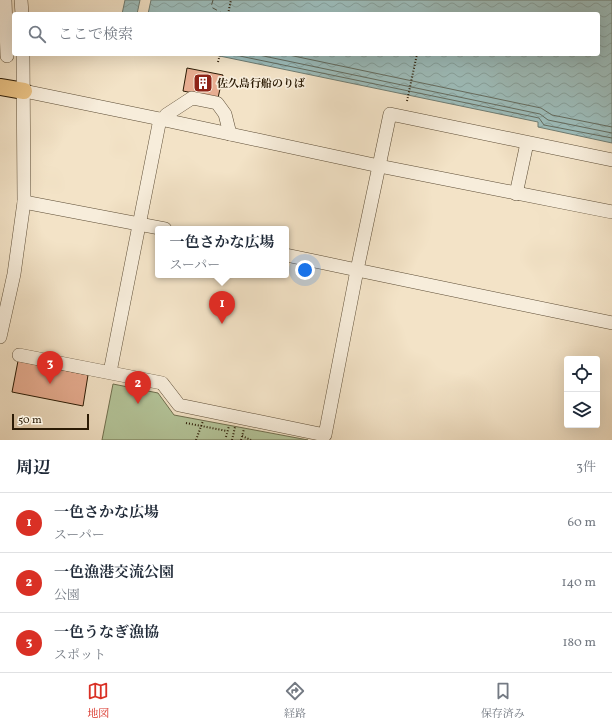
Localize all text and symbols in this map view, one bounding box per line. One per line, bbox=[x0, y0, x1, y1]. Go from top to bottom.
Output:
search box bbox=[12, 12, 600, 56]
icon: search bbox=[26, 23, 48, 45]
text: ここで検索 bbox=[58, 25, 133, 46]
building icon: 佐久島行船のりば bbox=[192, 72, 214, 94]
place label: 佐久島行船のりば bbox=[217, 77, 305, 92]
popup bbox=[155, 226, 289, 278]
text: 一色さかな広場 bbox=[169, 233, 275, 254]
text: スーパー bbox=[169, 257, 220, 275]
your location bbox=[295, 260, 315, 280]
pin: 1 bbox=[209, 291, 235, 324]
pin: 3 bbox=[37, 351, 63, 384]
map controls bbox=[564, 356, 600, 428]
button: locate bbox=[564, 356, 600, 392]
pin: 2 bbox=[125, 371, 151, 404]
button: layers bbox=[564, 392, 600, 428]
scale bar bbox=[12, 412, 89, 431]
text: 50 m bbox=[18, 413, 42, 428]
text: 周辺 bbox=[16, 457, 50, 480]
text: 3件 bbox=[576, 459, 596, 477]
text: 一色さかな広場 bbox=[54, 503, 159, 524]
text: 1 bbox=[26, 514, 32, 532]
text: 60 m bbox=[568, 514, 596, 532]
text: スーパー bbox=[54, 527, 105, 545]
text: 一色漁港交流公園 bbox=[54, 563, 174, 584]
text: 2 bbox=[26, 574, 32, 592]
text: 140 m bbox=[562, 574, 596, 592]
text: 公園 bbox=[54, 587, 80, 605]
text: 一色うなぎ漁協 bbox=[54, 623, 159, 644]
text: 3 bbox=[26, 634, 32, 652]
text: 180 m bbox=[562, 634, 596, 652]
text: スポット bbox=[54, 647, 106, 665]
tab: 地図 bbox=[87, 680, 109, 722]
tab: 経路 bbox=[284, 680, 306, 722]
tab: 保存済み bbox=[481, 680, 525, 722]

